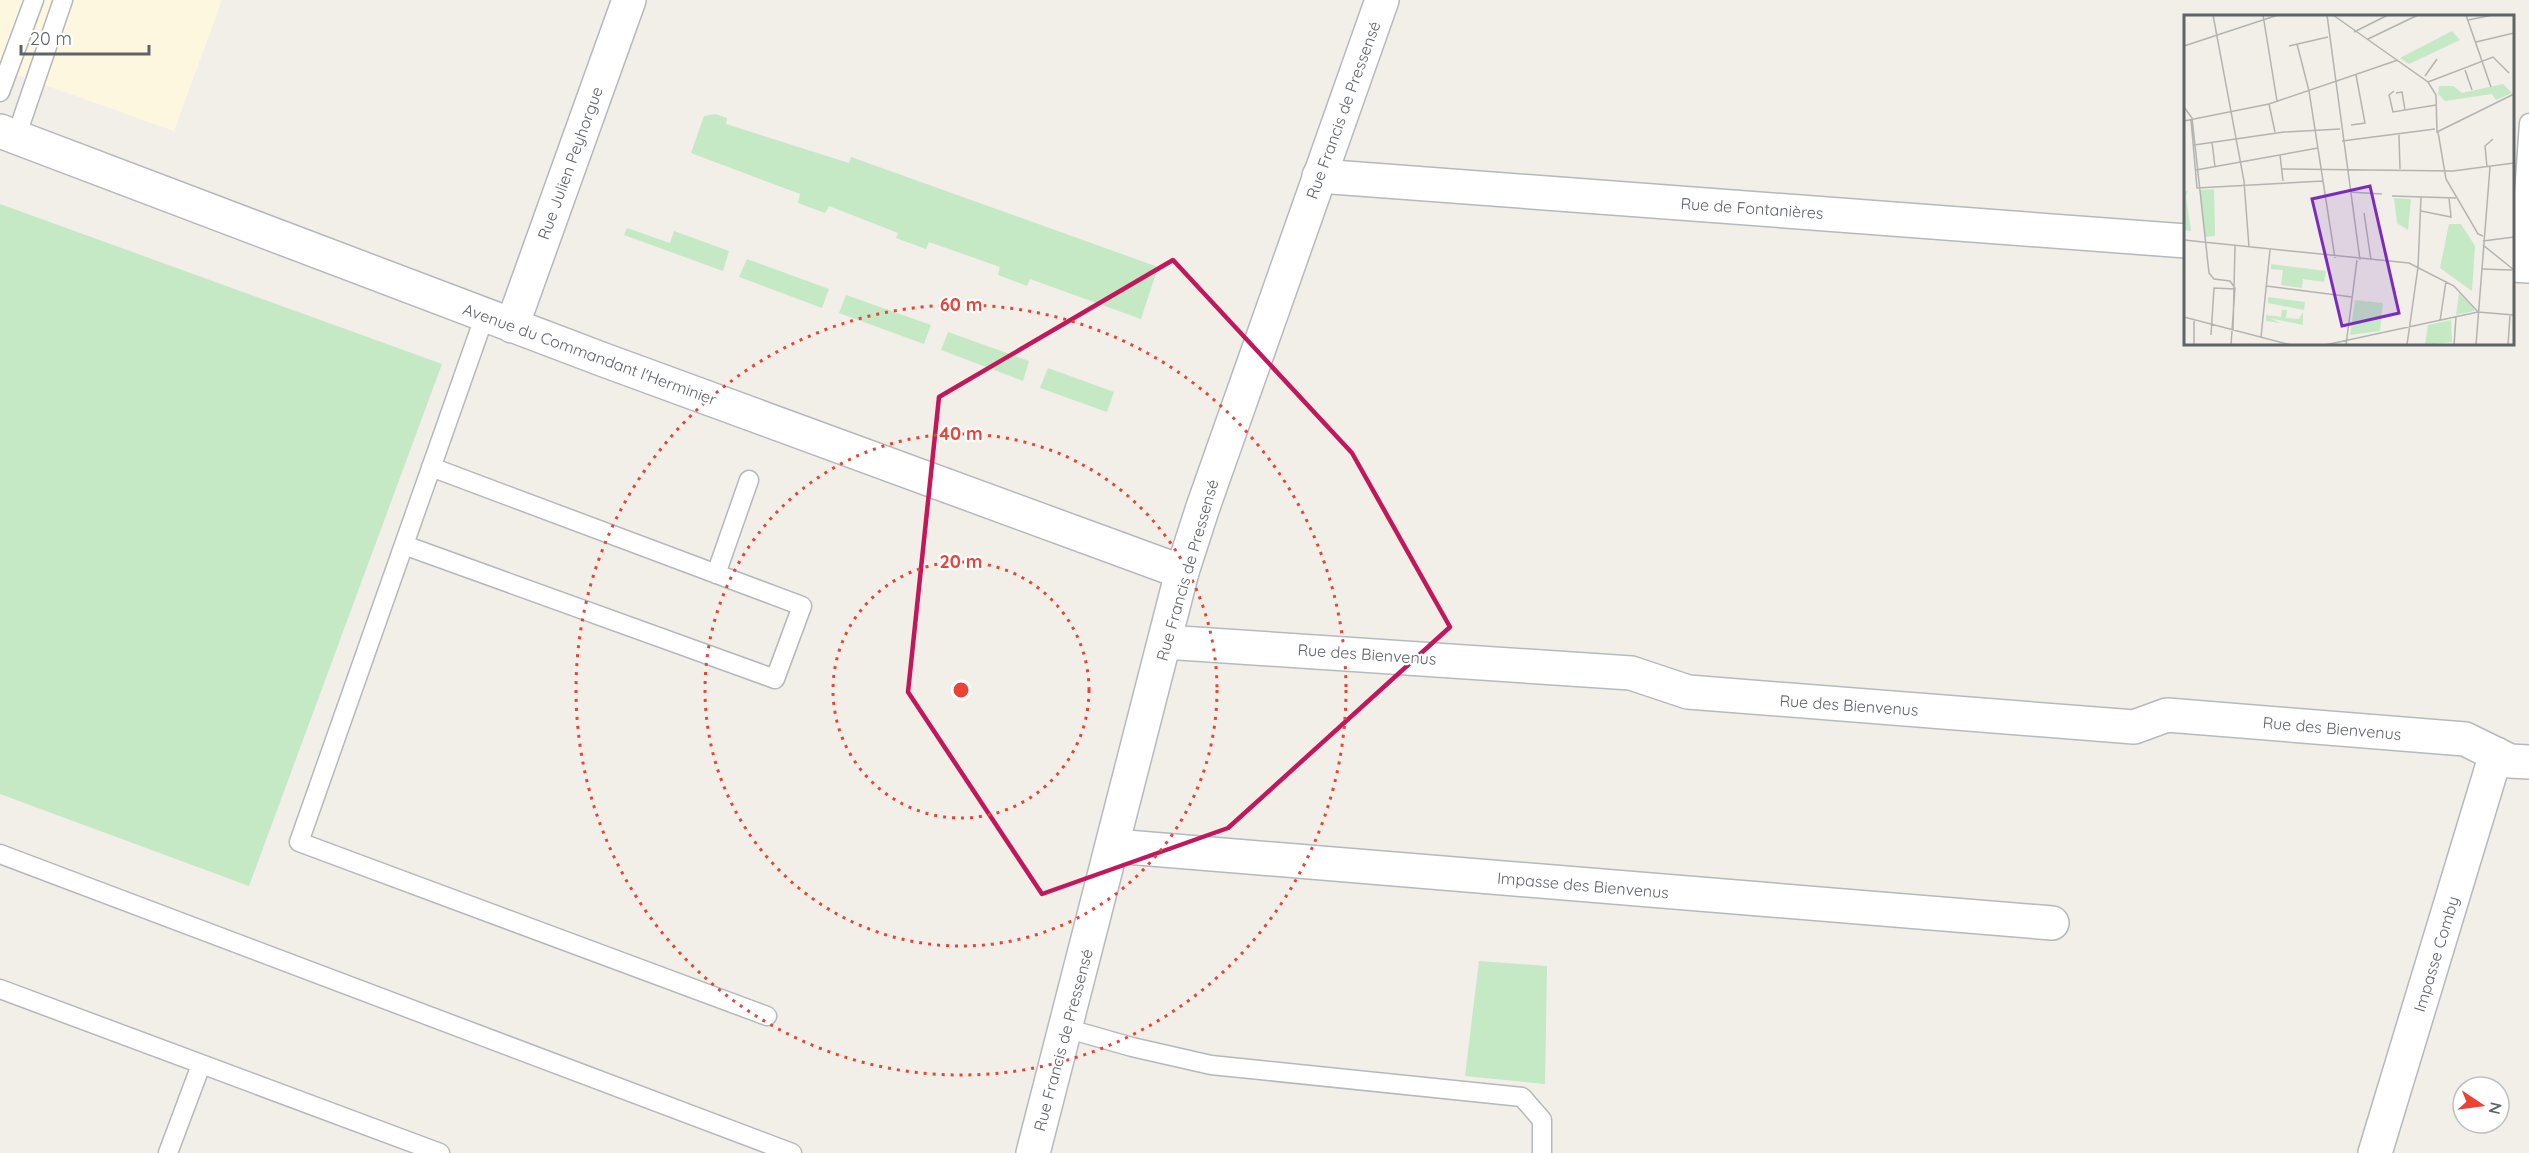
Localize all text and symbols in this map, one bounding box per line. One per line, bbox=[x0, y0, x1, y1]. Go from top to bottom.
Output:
inset map bbox=[2184, 15, 2514, 345]
scale bar bbox=[21, 18, 148, 56]
street label: Rue Francis de Pressensé bbox=[1301, 18, 1385, 202]
text: 20 m bbox=[30, 27, 72, 50]
street label: Rue Julien Peyhorgue bbox=[533, 84, 607, 242]
street label: Rue de Fontanières bbox=[1680, 193, 1824, 223]
text: 60 m bbox=[940, 293, 982, 316]
street label: Avenue du Commandant l'Herminier bbox=[460, 299, 720, 409]
text: 40 m bbox=[939, 422, 983, 445]
street label: Rue Francis de Pressensé bbox=[1152, 477, 1222, 663]
text: 20 m bbox=[940, 550, 982, 573]
street label: Rue des Bienvenus bbox=[1297, 639, 1437, 669]
centre of rings bbox=[951, 680, 971, 700]
street label: Rue des Bienvenus bbox=[1779, 690, 1919, 720]
street label: Rue des Bienvenus bbox=[2262, 712, 2402, 744]
street label: Impasse des Bienvenus bbox=[1496, 868, 1670, 902]
street label: Impasse Comby bbox=[2409, 894, 2463, 1014]
street label: Rue Francis de Pressensé bbox=[1029, 947, 1097, 1133]
north arrow bbox=[2451, 1075, 2511, 1135]
text: N bbox=[2485, 1100, 2507, 1116]

